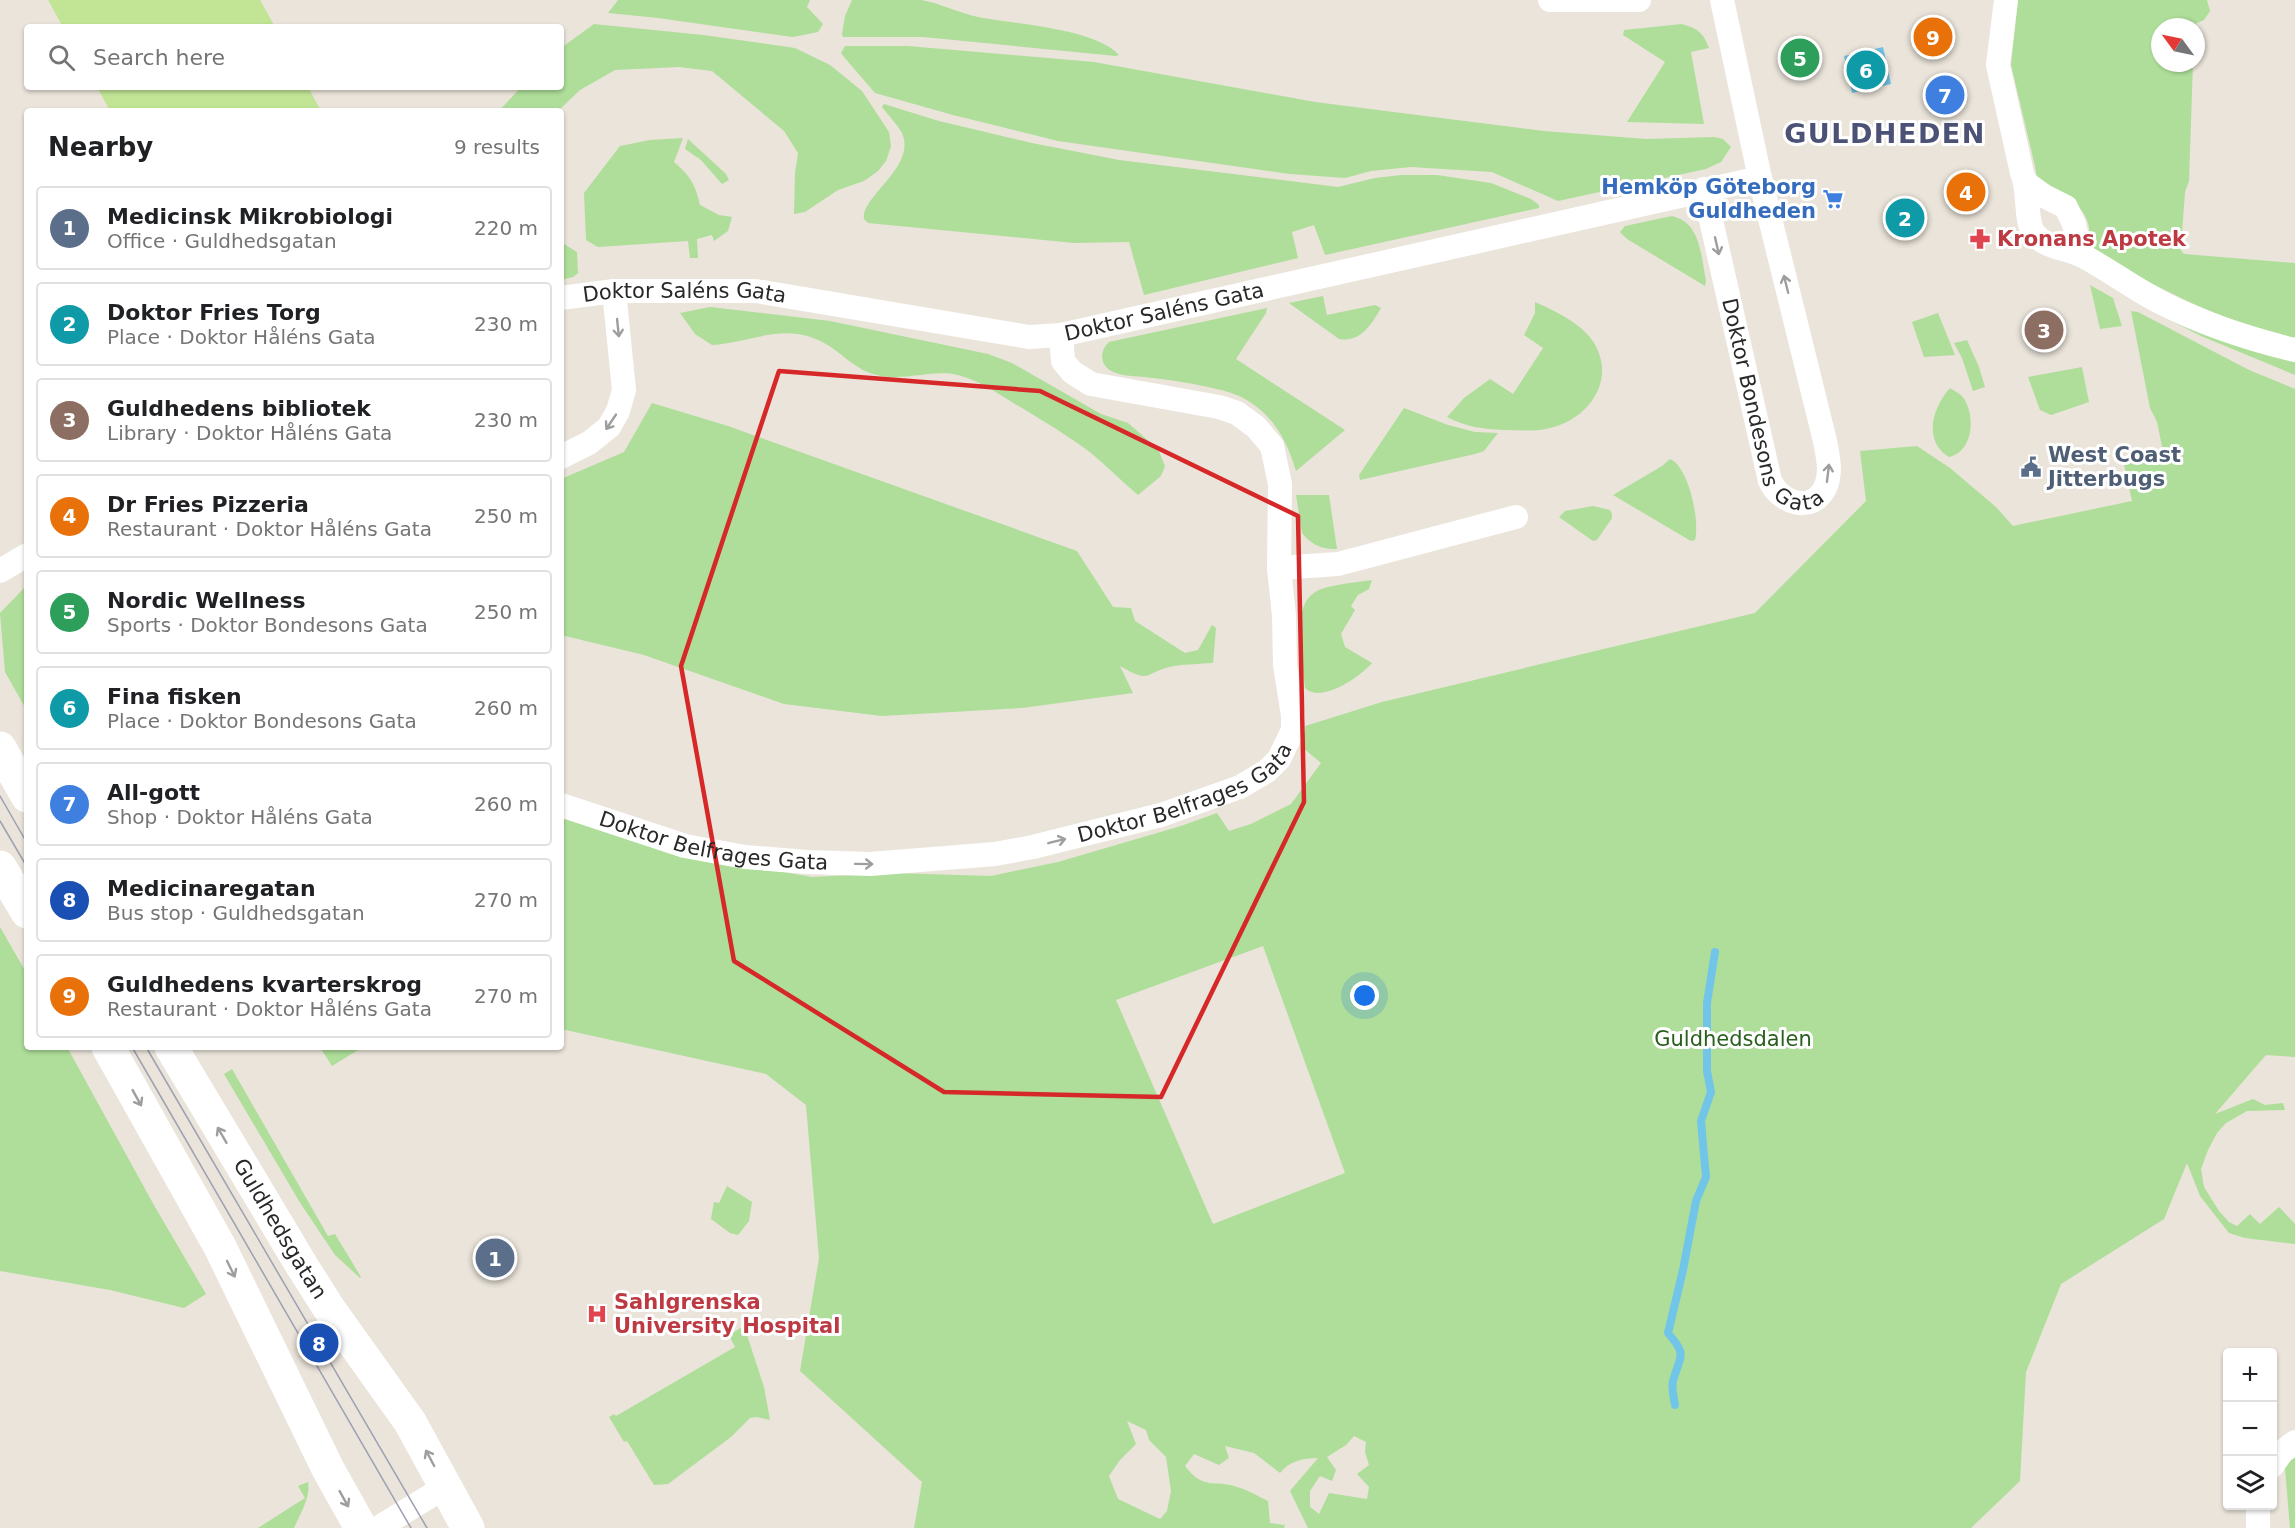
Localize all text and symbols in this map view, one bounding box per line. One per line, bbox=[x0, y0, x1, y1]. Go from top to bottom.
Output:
pin: 9 bbox=[1914, 15, 1952, 60]
north arrow bbox=[2151, 18, 2205, 72]
search box bbox=[24, 24, 564, 90]
pin: 5 bbox=[1780, 36, 1820, 80]
icon: search bbox=[45, 41, 78, 74]
text: Search here bbox=[93, 45, 225, 70]
pin: 6 bbox=[1846, 48, 1886, 92]
pin: 7 bbox=[1926, 72, 1964, 118]
district label: GULDHEDEN bbox=[1784, 118, 1986, 149]
text: Nearby bbox=[48, 132, 153, 162]
text: 9 results bbox=[454, 135, 540, 159]
pin: 4 bbox=[1946, 170, 1986, 214]
place label: Hemköp Göteborg Guldheden bbox=[1601, 175, 1816, 223]
supermarket icon: Hemköp Göteborg Guldheden bbox=[1821, 187, 1845, 211]
pin: 2 bbox=[1886, 196, 1924, 240]
text: Medicinsk Mikrobiologi bbox=[107, 204, 393, 229]
text: 1 bbox=[63, 216, 76, 240]
text: 220 m bbox=[474, 216, 538, 240]
pharmacy icon: Kronans Apotek bbox=[1968, 227, 1992, 251]
place label: Kronans Apotek bbox=[1997, 227, 2187, 251]
text: Office · Guldhedsgatan bbox=[107, 229, 337, 253]
one-way arrow bbox=[1711, 236, 1723, 255]
one-way arrow bbox=[1780, 274, 1792, 293]
street label: Doktor Saléns Gata bbox=[1062, 278, 1266, 346]
street label: Doktor Saléns Gata bbox=[581, 279, 788, 308]
street label: Doktor Bondesons Gata bbox=[1717, 296, 1828, 516]
text: Doktor Fries Torg bbox=[107, 300, 321, 325]
pin: 3 bbox=[2024, 308, 2064, 352]
text: 2 bbox=[63, 312, 76, 336]
text: 230 m bbox=[474, 312, 538, 336]
one-way arrow bbox=[613, 318, 624, 338]
text: Place · Doktor Håléns Gata bbox=[107, 325, 376, 349]
text: Guldhedens bibliotek bbox=[107, 396, 371, 421]
text: 3 bbox=[63, 408, 76, 432]
text: 230 m bbox=[474, 408, 538, 432]
one-way arrow bbox=[605, 413, 617, 429]
text: Library · Doktor Håléns Gata bbox=[107, 421, 392, 445]
place label: West Coast Jitterbugs bbox=[2046, 443, 2181, 491]
public building icon: West Coast Jitterbugs bbox=[2019, 455, 2043, 479]
one-way arrow bbox=[1822, 464, 1833, 484]
text: Dr Fries Pizzeria bbox=[107, 492, 309, 517]
text: 4 bbox=[63, 504, 76, 528]
text: 250 m bbox=[474, 504, 538, 528]
text: Restaurant · Doktor Håléns Gata bbox=[107, 517, 432, 541]
text: Nordic Wellness bbox=[107, 588, 306, 613]
text: 5 bbox=[63, 600, 76, 624]
text: 250 m bbox=[474, 600, 538, 624]
text: Sports · Doktor Bondesons Gata bbox=[107, 613, 428, 637]
text: Fina fisken bbox=[107, 684, 242, 709]
text: 6 bbox=[63, 696, 76, 720]
text: 260 m bbox=[474, 696, 538, 720]
text: Place · Doktor Bondesons Gata bbox=[107, 709, 417, 733]
street label: Doktor Belfrages Gata bbox=[1075, 739, 1297, 847]
text: All-gott bbox=[107, 780, 200, 805]
text: 7 bbox=[63, 792, 76, 816]
text: 260 m bbox=[474, 792, 538, 816]
text: Shop · Doktor Håléns Gata bbox=[107, 805, 373, 829]
street label: Doktor Belfrages Gata bbox=[596, 806, 829, 875]
one-way arrow bbox=[1047, 835, 1066, 847]
one-way arrow bbox=[853, 858, 873, 869]
text: Medicinaregatan bbox=[107, 876, 316, 901]
text: 8 bbox=[63, 888, 76, 912]
text: 270 m bbox=[474, 888, 538, 912]
text: Bus stop · Guldhedsgatan bbox=[107, 901, 365, 925]
text: Guldhedens kvarterskrog bbox=[107, 972, 422, 997]
your location bbox=[1350, 981, 1379, 1010]
text: 9 bbox=[63, 984, 76, 1008]
text: 270 m bbox=[474, 984, 538, 1008]
text: Restaurant · Doktor Håléns Gata bbox=[107, 997, 432, 1021]
park label: Guldhedsdalen bbox=[1654, 1027, 1812, 1051]
one-way arrow bbox=[131, 1089, 143, 1106]
one-way arrow bbox=[216, 1127, 228, 1144]
street label: Guldhedsgatan bbox=[228, 1154, 332, 1303]
pin: 1 bbox=[476, 1236, 514, 1280]
one-way arrow bbox=[225, 1259, 237, 1277]
place label: Sahlgrenska University Hospital bbox=[614, 1290, 840, 1338]
hospital icon: Sahlgrenska University Hospital bbox=[585, 1302, 609, 1326]
pin: 8 bbox=[300, 1320, 338, 1366]
map controls bbox=[2223, 1348, 2277, 1510]
button: + bbox=[2223, 1348, 2277, 1402]
button: − bbox=[2223, 1402, 2277, 1456]
one-way arrow bbox=[424, 1450, 436, 1467]
button: layers bbox=[2223, 1456, 2277, 1510]
one-way arrow bbox=[339, 1489, 350, 1507]

